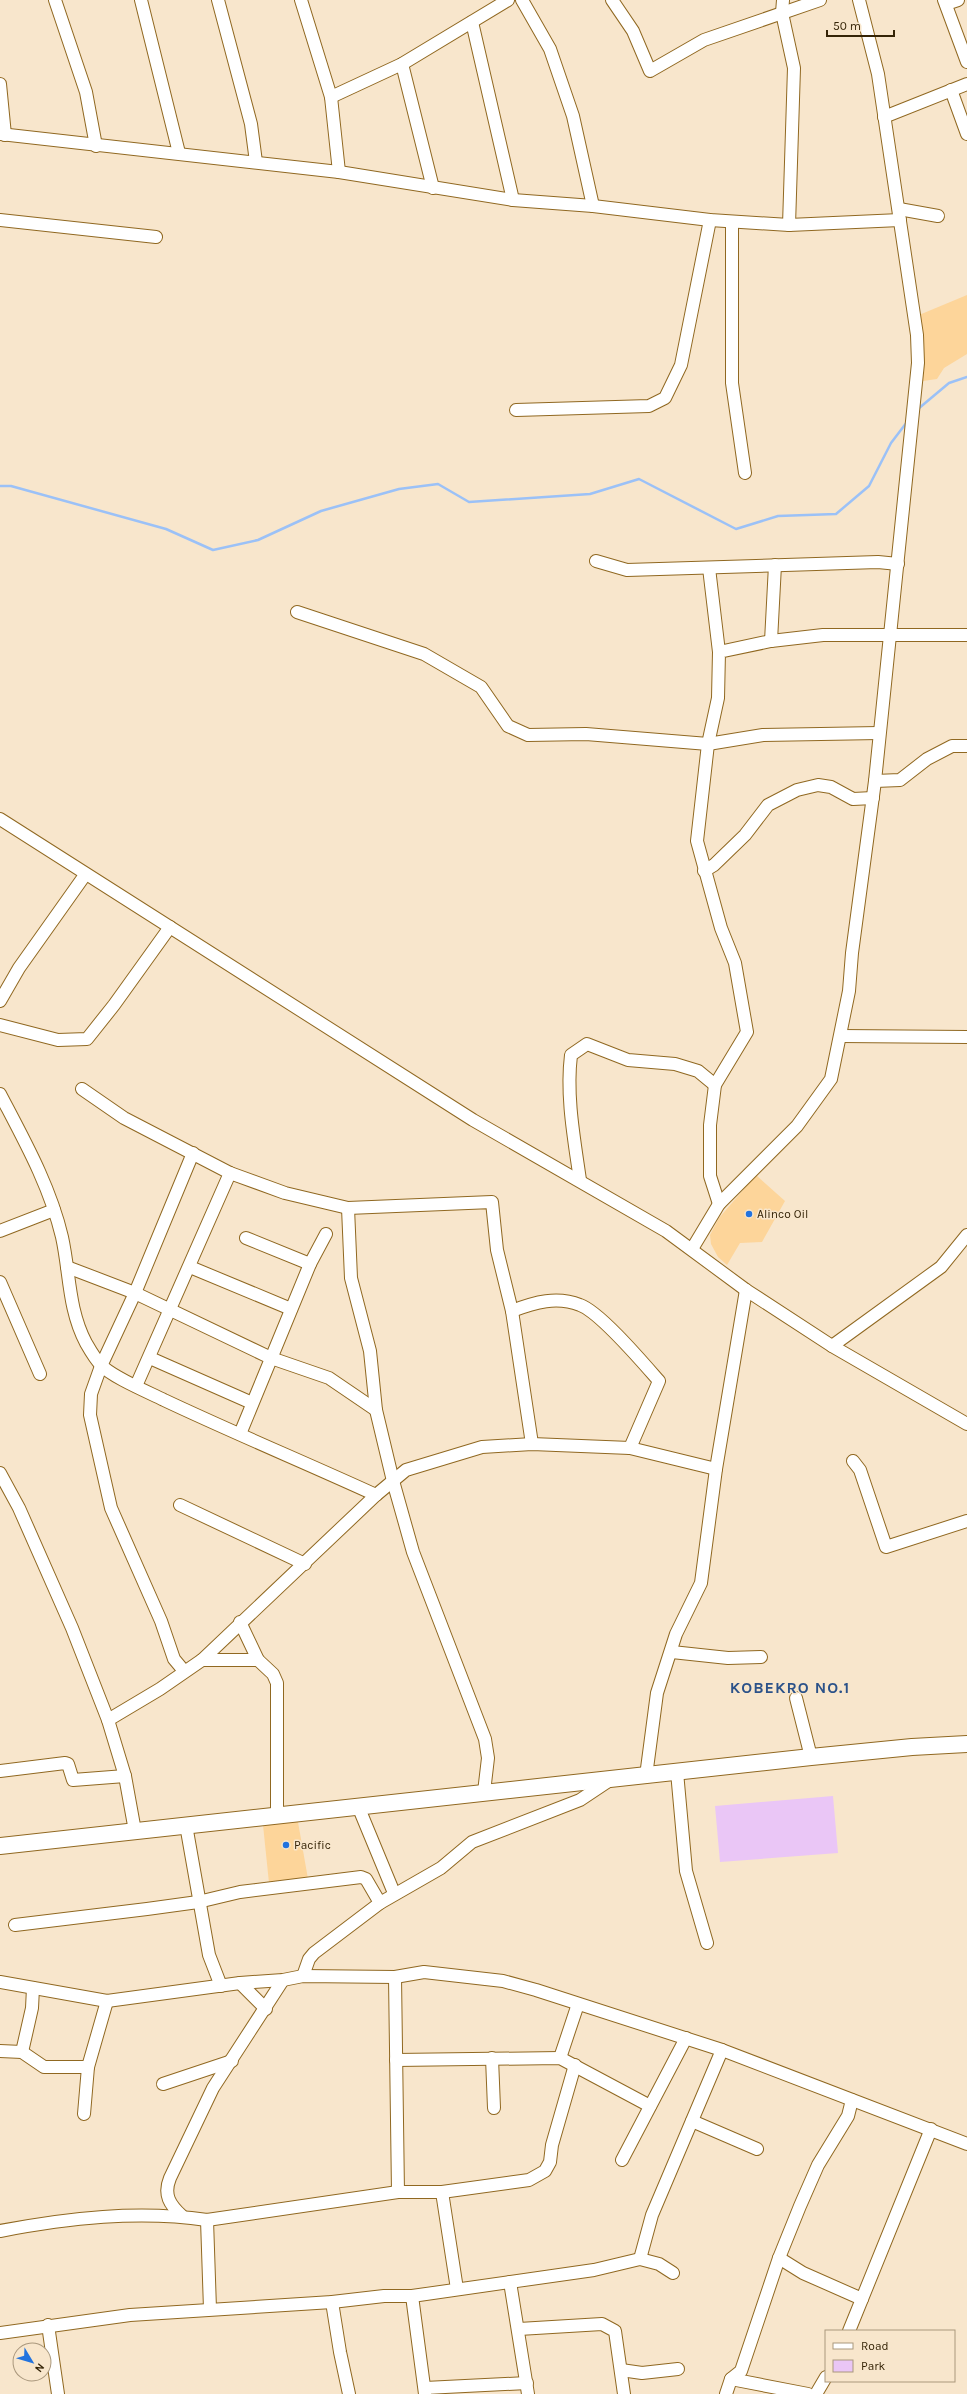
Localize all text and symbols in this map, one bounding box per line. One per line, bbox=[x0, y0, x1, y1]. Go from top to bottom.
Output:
scale bar bbox=[827, 12, 894, 38]
text: 50 m bbox=[833, 19, 861, 33]
place label: Alinco Oil bbox=[757, 1207, 808, 1221]
marker: Alinco Oil bbox=[744, 1209, 754, 1219]
district label: KOBEKRO NO.1 bbox=[730, 1678, 850, 1697]
place label: Pacific bbox=[294, 1838, 331, 1852]
marker: Pacific bbox=[281, 1840, 291, 1850]
legend bbox=[825, 2330, 955, 2382]
text: Road bbox=[861, 2339, 889, 2353]
north arrow bbox=[12, 2342, 52, 2382]
text: Park bbox=[861, 2359, 886, 2373]
text: N bbox=[32, 2361, 47, 2375]

